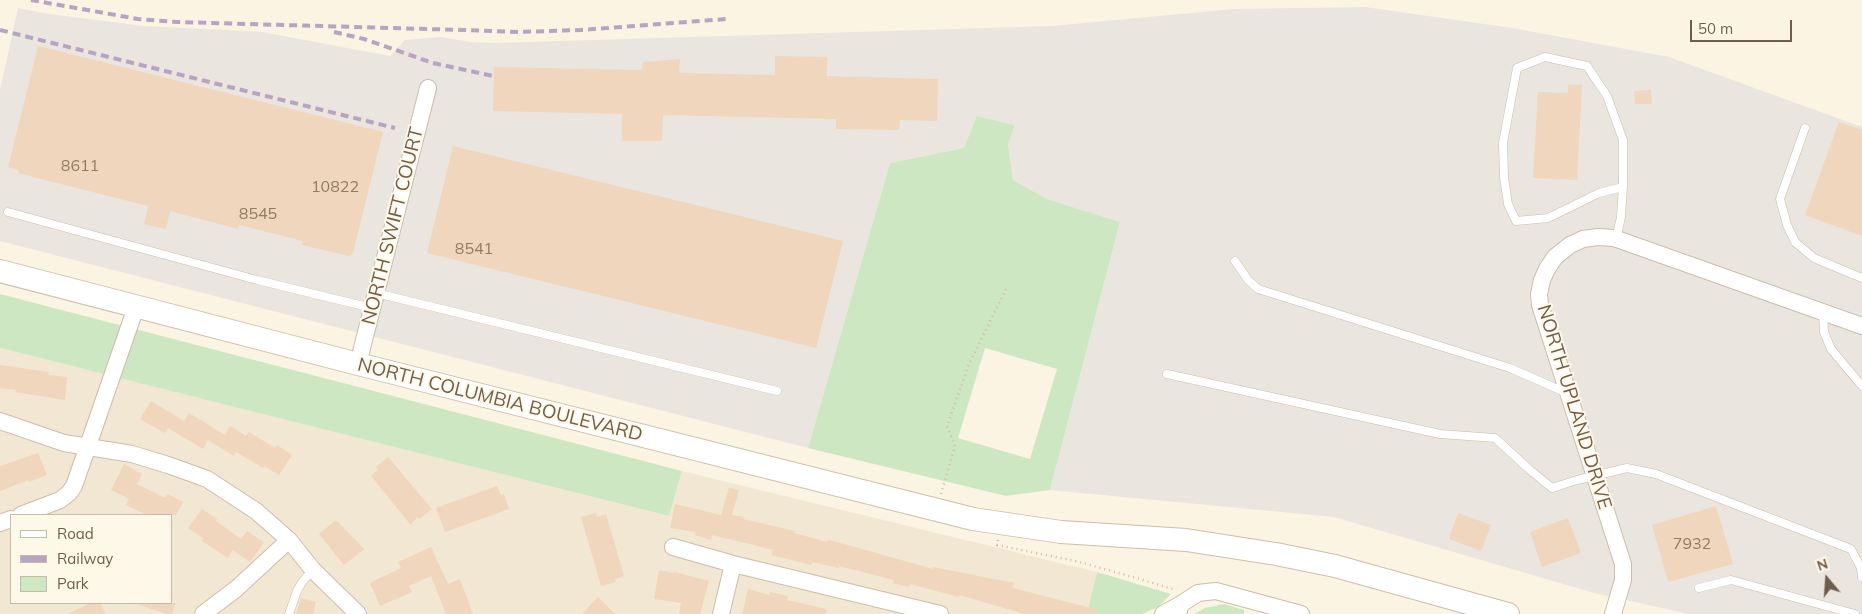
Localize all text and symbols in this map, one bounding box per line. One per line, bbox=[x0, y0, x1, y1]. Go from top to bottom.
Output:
scale bar bbox=[1692, 10, 1794, 42]
text: 50 m bbox=[1698, 19, 1733, 38]
street label: NORTH SWIFT COURT bbox=[357, 125, 429, 327]
house number: 8611 bbox=[61, 156, 99, 176]
house number: 10822 bbox=[311, 177, 359, 197]
house number: 8545 bbox=[239, 204, 277, 224]
house number: 8541 bbox=[455, 239, 493, 259]
street label: NORTH UPLAND DRIVE bbox=[1532, 302, 1616, 512]
street label: NORTH COLUMBIA BOULEVARD bbox=[355, 353, 645, 447]
legend bbox=[10, 514, 172, 604]
text: Road bbox=[57, 524, 94, 543]
house number: 7932 bbox=[1673, 534, 1711, 554]
text: Railway bbox=[57, 549, 113, 568]
north arrow bbox=[1802, 554, 1852, 604]
text: N bbox=[1815, 555, 1830, 575]
text: Park bbox=[57, 574, 89, 593]

